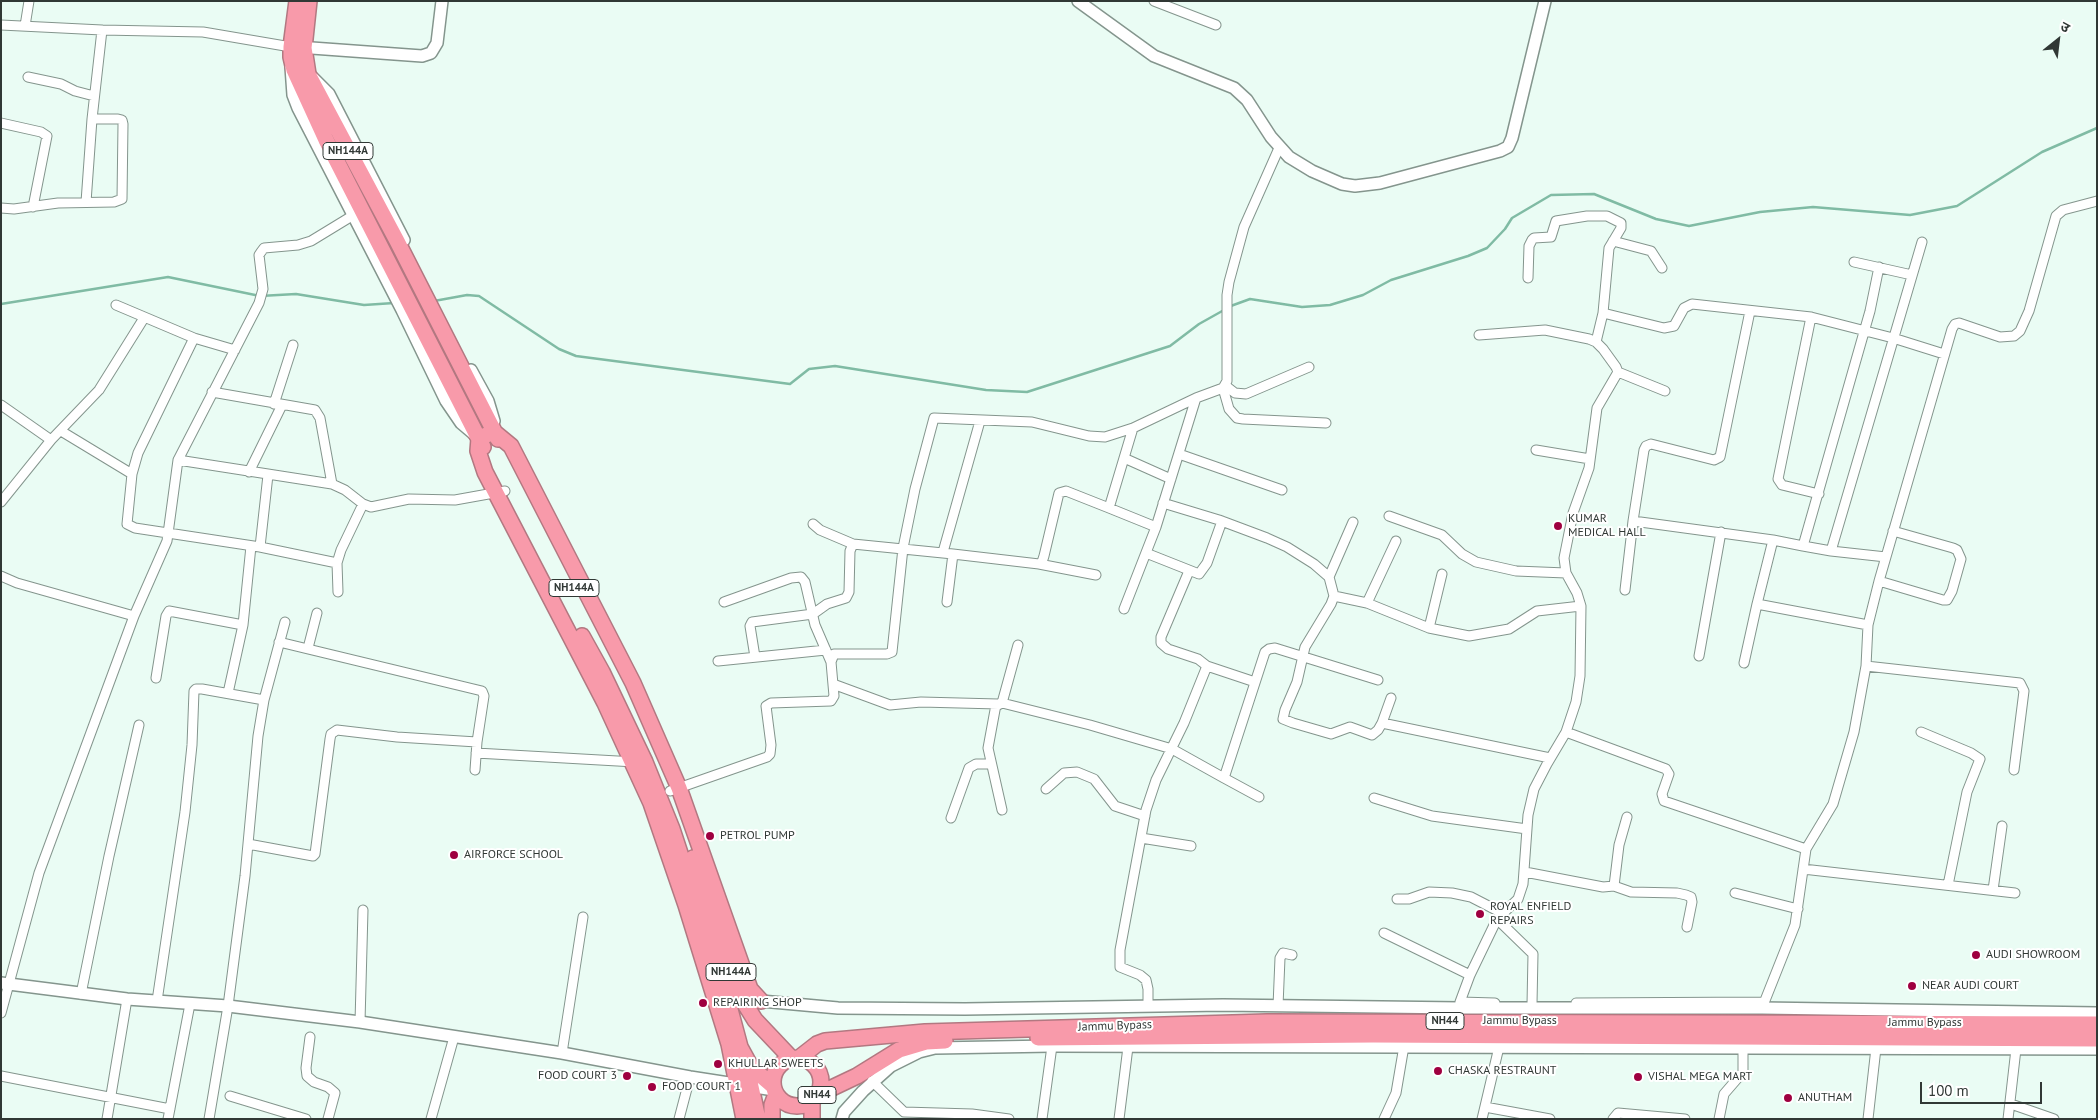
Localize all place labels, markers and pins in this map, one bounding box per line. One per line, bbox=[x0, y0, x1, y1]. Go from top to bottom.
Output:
place label: KUMAR MEDICAL HALL bbox=[1568, 512, 1646, 540]
marker: KUMAR MEDICAL HALL bbox=[1552, 520, 1564, 532]
place label: PETROL PUMP bbox=[720, 829, 795, 843]
marker: PETROL PUMP bbox=[704, 830, 716, 842]
place label: AIRFORCE SCHOOL bbox=[464, 848, 563, 862]
marker: AIRFORCE SCHOOL bbox=[448, 849, 460, 861]
place label: ROYAL ENFIELD REPAIRS bbox=[1490, 900, 1571, 928]
marker: ROYAL ENFIELD REPAIRS bbox=[1474, 908, 1486, 920]
place label: AUDI SHOWROOM bbox=[1986, 948, 2080, 962]
marker: AUDI SHOWROOM bbox=[1970, 949, 1982, 961]
place label: NEAR AUDI COURT bbox=[1922, 979, 2019, 993]
marker: NEAR AUDI COURT bbox=[1906, 980, 1918, 992]
place label: REPAIRING SHOP bbox=[713, 996, 802, 1010]
marker: REPAIRING SHOP bbox=[697, 997, 709, 1009]
place label: KHULLAR SWEETS bbox=[728, 1057, 823, 1071]
marker: KHULLAR SWEETS bbox=[712, 1058, 724, 1070]
place label: CHASKA RESTRAUNT bbox=[1448, 1064, 1557, 1078]
marker: CHASKA RESTRAUNT bbox=[1432, 1065, 1444, 1077]
place label: FOOD COURT 3 bbox=[538, 1069, 617, 1083]
marker: FOOD COURT 3 bbox=[621, 1070, 633, 1082]
place label: VISHAL MEGA MART bbox=[1648, 1070, 1752, 1084]
marker: VISHAL MEGA MART bbox=[1632, 1071, 1644, 1083]
place label: FOOD COURT 1 bbox=[662, 1080, 741, 1094]
marker: FOOD COURT 1 bbox=[646, 1081, 658, 1093]
place label: ANUTHAM bbox=[1798, 1091, 1852, 1105]
marker: ANUTHAM bbox=[1782, 1092, 1794, 1104]

